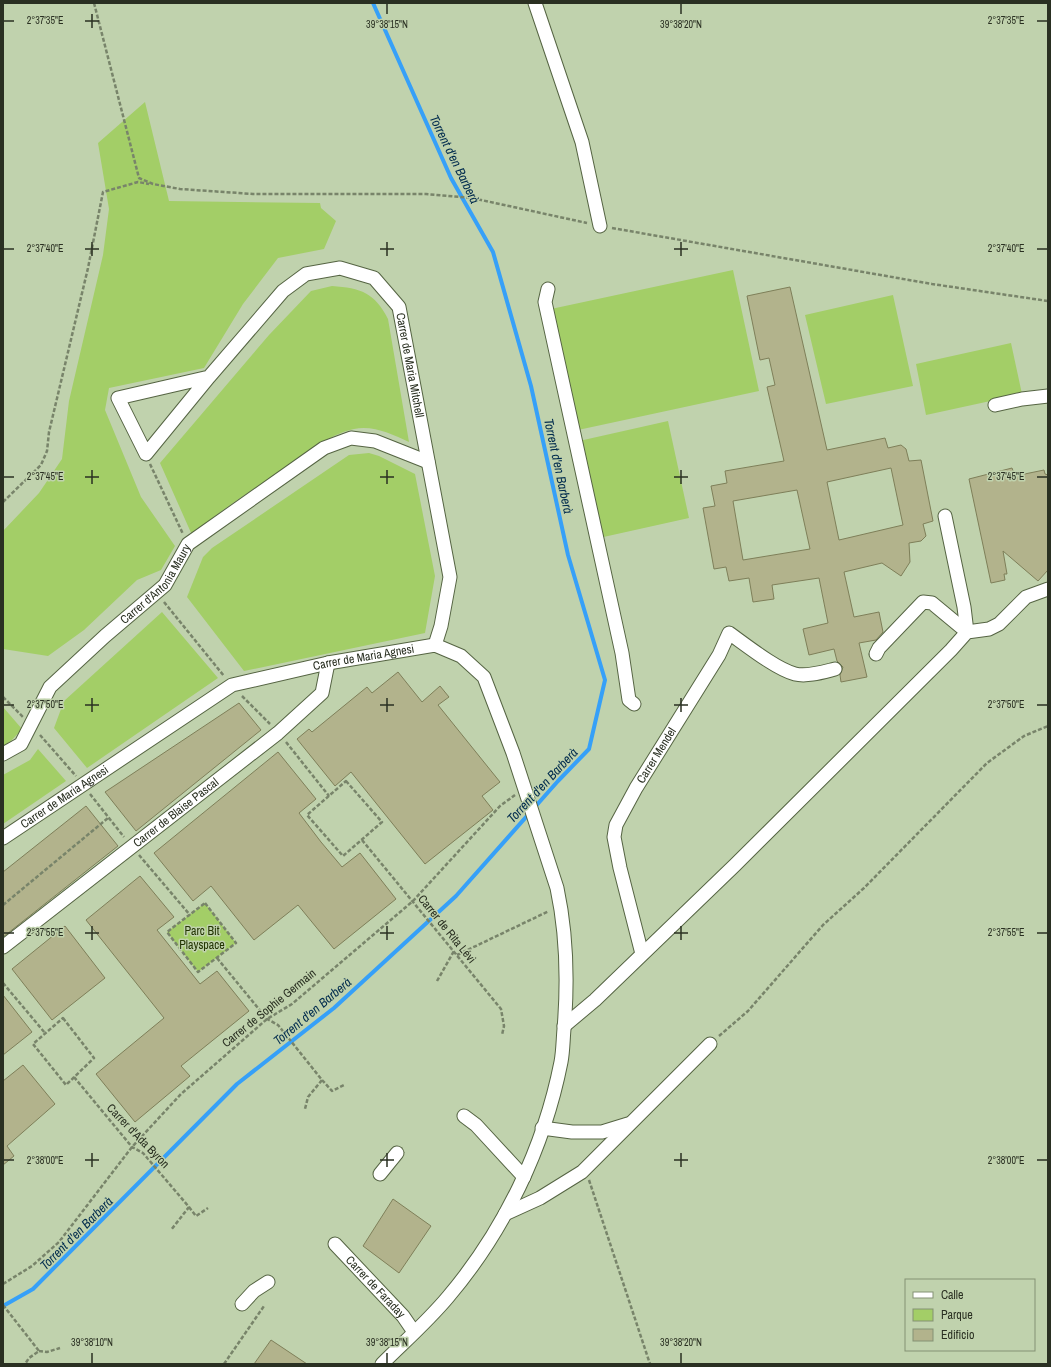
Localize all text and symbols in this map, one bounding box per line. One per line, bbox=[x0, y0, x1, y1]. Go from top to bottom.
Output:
text: 2°37'35"E bbox=[27, 14, 63, 27]
text: 2°37'35"E bbox=[988, 14, 1024, 27]
text: 39°38'15"N bbox=[366, 18, 408, 31]
text: 39°38'20"N bbox=[660, 18, 702, 31]
water label: Torrent d'en Barberà bbox=[426, 112, 483, 206]
text: 2°37'40"E bbox=[27, 242, 63, 255]
text: 2°37'40"E bbox=[988, 242, 1024, 255]
street label: Carrer de Maria Mitchell bbox=[392, 311, 428, 419]
water label: Torrent d'en Barberà bbox=[540, 417, 577, 515]
text: 2°37'45"E bbox=[27, 470, 63, 483]
text: 2°37'45"E bbox=[988, 470, 1024, 483]
street label: Carrer d'Antonia Maury bbox=[117, 541, 194, 628]
street label: Carrer de Maria Agnesi bbox=[311, 641, 415, 674]
text: 2°37'50"E bbox=[27, 698, 63, 711]
text: 2°37'50"E bbox=[988, 698, 1024, 711]
street label: Carrer Mendel bbox=[633, 724, 680, 786]
water label: Torrent d'en Barberà bbox=[503, 744, 582, 826]
street label: Carrer de Maria Agnesi bbox=[17, 762, 112, 832]
street label: Carrer de Blaise Pascal bbox=[130, 774, 222, 851]
street label: Carrer de Rita Lévi bbox=[414, 891, 480, 967]
park label: Parc Bit Playspace bbox=[179, 923, 225, 953]
text: 2°37'55"E bbox=[27, 926, 63, 939]
text: 2°37'55"E bbox=[988, 926, 1024, 939]
street label: Carrer de Sophie Germain bbox=[219, 965, 319, 1051]
water label: Torrent d'en Barberà bbox=[270, 974, 355, 1049]
street label: Carrer d'Ada Byron bbox=[103, 1100, 173, 1172]
text: 2°38'00"E bbox=[27, 1154, 63, 1167]
text: 2°38'00"E bbox=[988, 1154, 1024, 1167]
water label: Torrent d'en Barberà bbox=[36, 1193, 117, 1274]
street label: Carrer de Faraday bbox=[342, 1252, 409, 1322]
legend bbox=[905, 1279, 1035, 1351]
text: Calle bbox=[941, 1287, 963, 1303]
text: Parque bbox=[941, 1307, 973, 1323]
text: Edificio bbox=[941, 1327, 974, 1343]
text: 39°38'10"N bbox=[71, 1336, 113, 1349]
text: 39°38'15"N bbox=[366, 1336, 408, 1349]
text: 39°38'20"N bbox=[660, 1336, 702, 1349]

